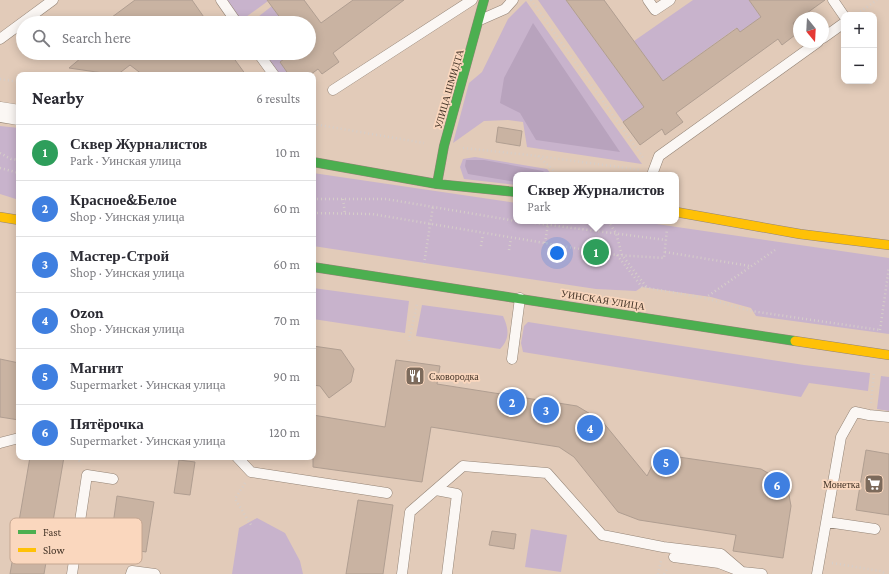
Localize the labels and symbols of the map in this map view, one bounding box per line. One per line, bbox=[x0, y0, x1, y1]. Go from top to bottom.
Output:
north arrow bbox=[793, 12, 829, 48]
street label: УЛИЦА ШМИДТА bbox=[432, 47, 466, 130]
pin: 1 bbox=[583, 237, 609, 267]
your location bbox=[547, 243, 567, 263]
street label: УИНСКАЯ УЛИЦА bbox=[560, 288, 647, 312]
restaurant icon: Сковородка bbox=[404, 365, 426, 387]
place label: Сковородка bbox=[429, 371, 479, 382]
pin: 2 bbox=[499, 387, 525, 417]
pin: 3 bbox=[533, 395, 559, 425]
pin: 4 bbox=[577, 413, 603, 443]
pin: 5 bbox=[653, 447, 679, 477]
pin: 6 bbox=[764, 470, 790, 500]
supermarket icon: Монетка bbox=[863, 473, 885, 495]
place label: Монетка bbox=[823, 479, 861, 490]
legend bbox=[10, 518, 142, 564]
text: Fast bbox=[43, 526, 62, 538]
text: Slow bbox=[43, 544, 65, 556]

